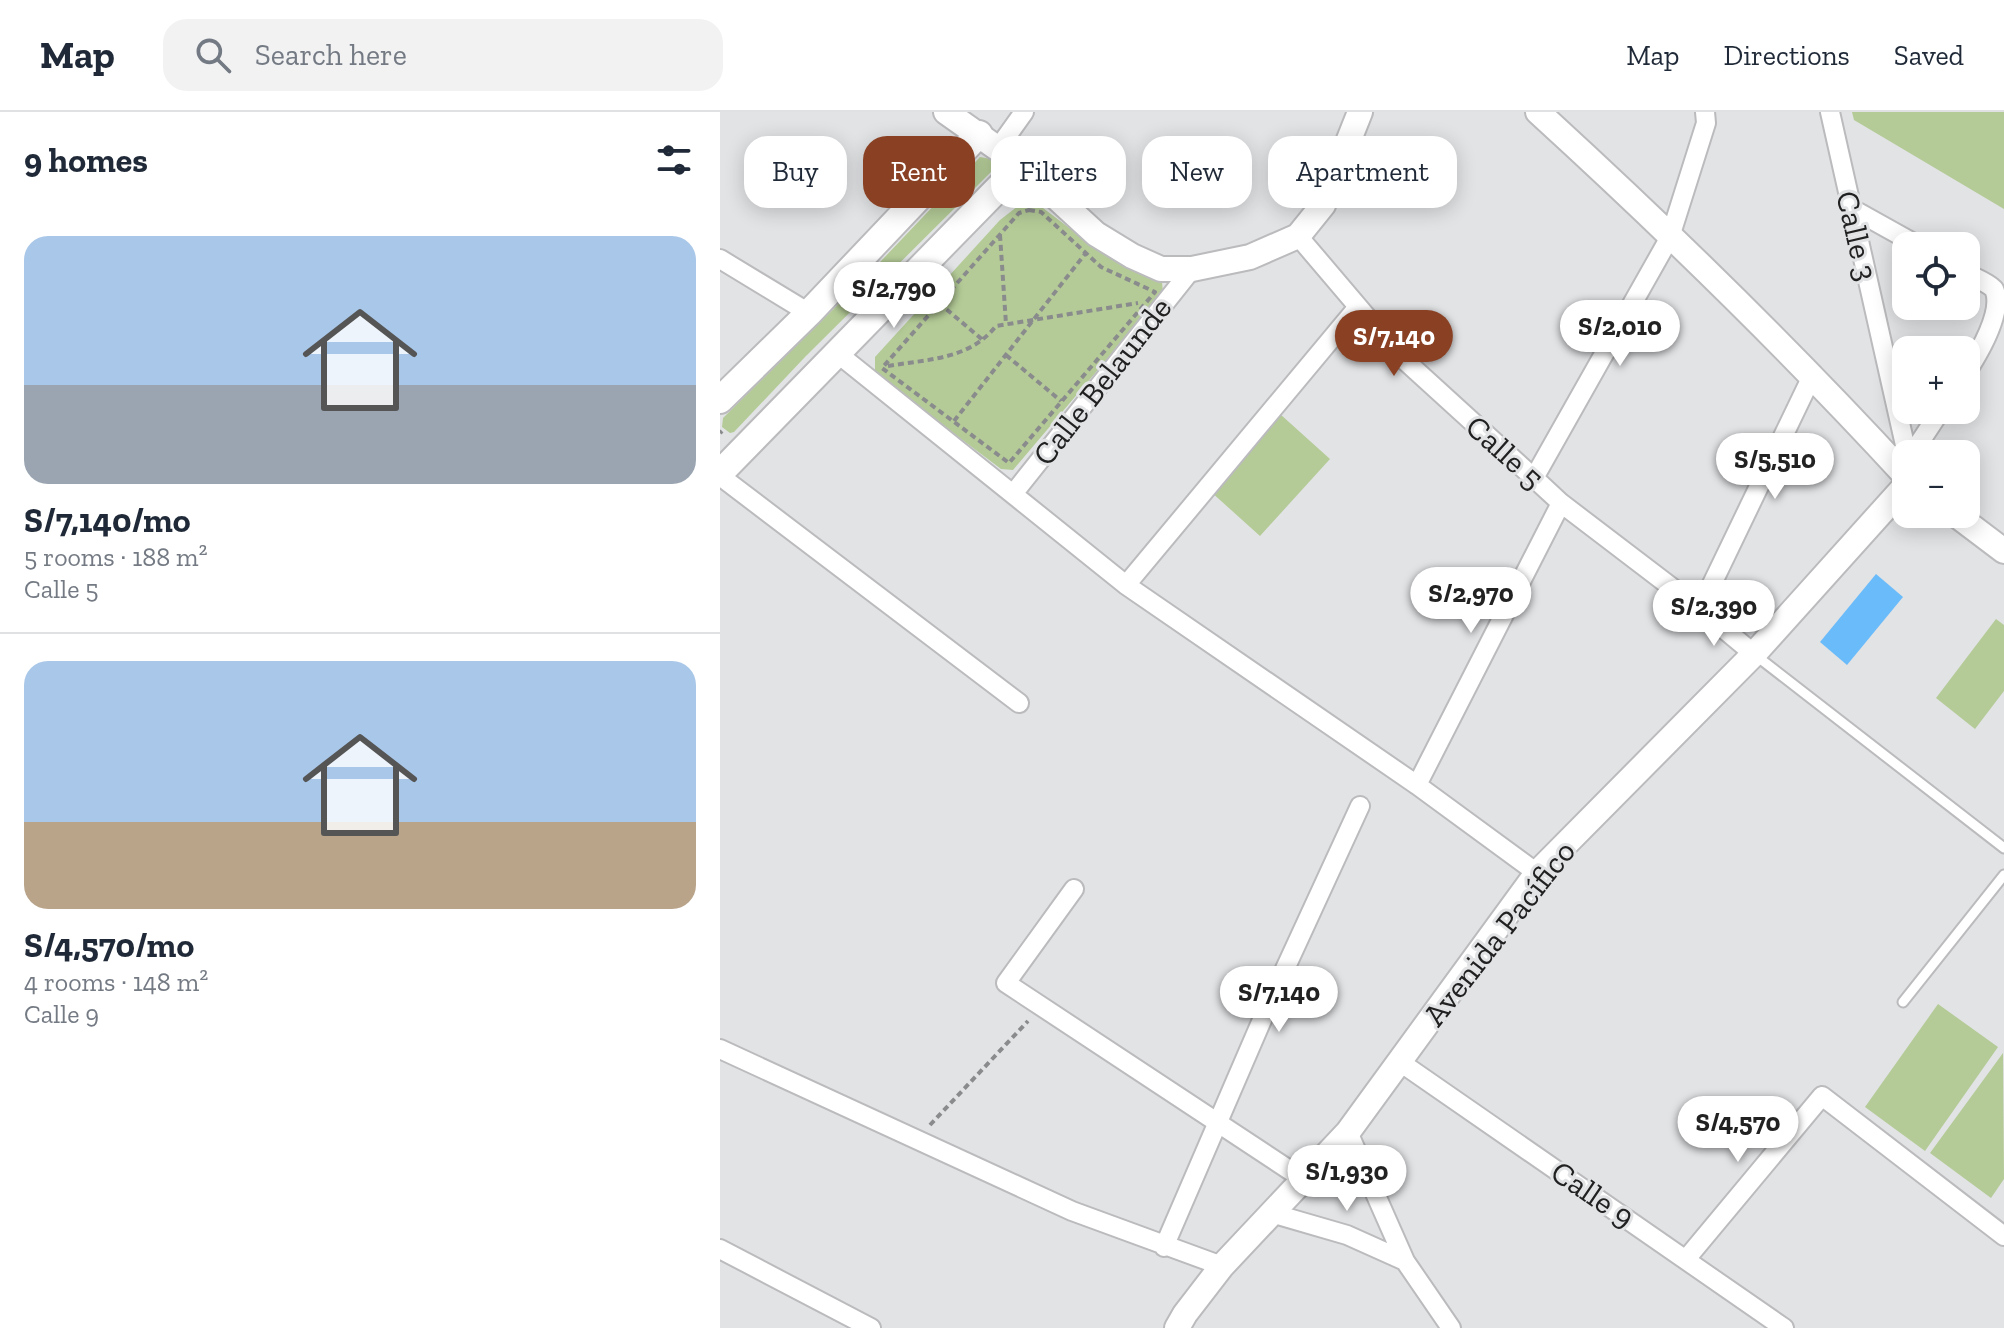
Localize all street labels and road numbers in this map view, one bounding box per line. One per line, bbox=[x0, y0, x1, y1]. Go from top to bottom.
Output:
street label: Calle 3 bbox=[1828, 187, 1886, 285]
street label: Calle Belaunde bbox=[1025, 289, 1179, 473]
street label: Calle 5 bbox=[1458, 407, 1552, 497]
street label: Avenida Pacífico bbox=[1415, 833, 1583, 1033]
street label: Calle 9 bbox=[1544, 1152, 1642, 1236]

